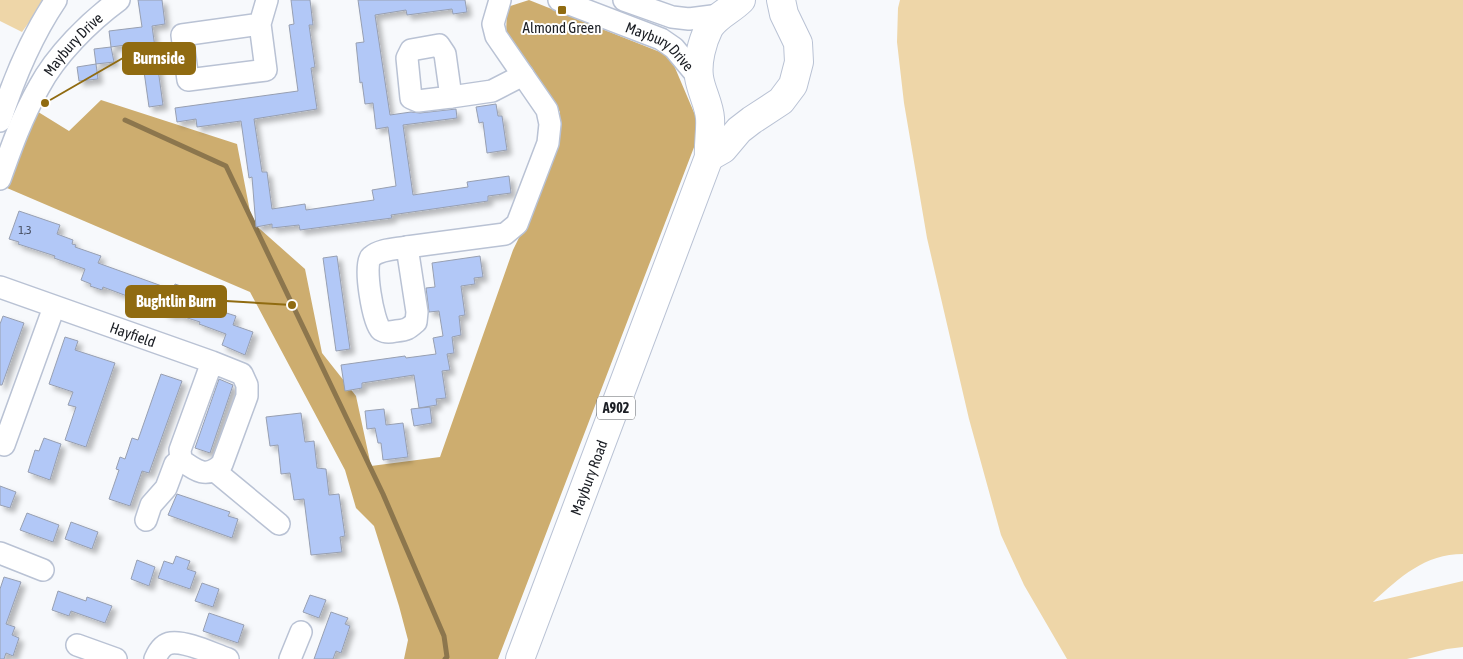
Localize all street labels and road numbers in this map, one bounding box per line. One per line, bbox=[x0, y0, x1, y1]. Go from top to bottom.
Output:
street label: Maybury Drive bbox=[40, 9, 106, 79]
street label: Maybury Drive bbox=[623, 18, 698, 74]
street label: Hayfield bbox=[108, 318, 158, 350]
road number: A902 bbox=[597, 396, 635, 419]
street label: Maybury Road bbox=[566, 437, 610, 517]

